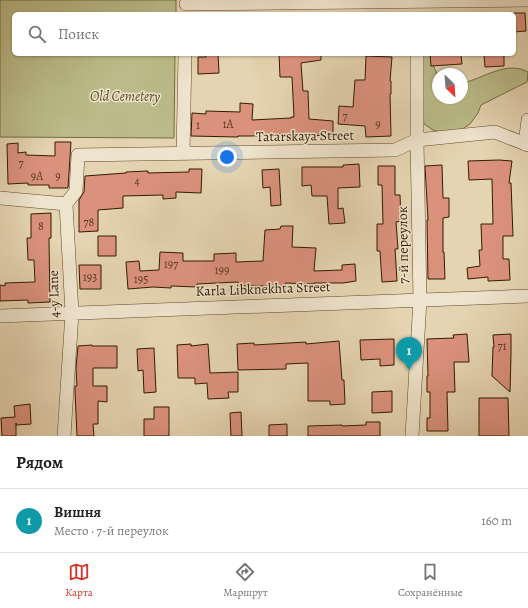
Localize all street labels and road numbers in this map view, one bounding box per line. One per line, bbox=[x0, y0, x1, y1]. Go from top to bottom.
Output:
street label: Tatarskaya Street bbox=[256, 126, 355, 146]
street label: 7-й переулок bbox=[393, 206, 413, 284]
street label: 4-y Lane bbox=[44, 270, 64, 318]
street label: Karla Libknekhta Street bbox=[195, 277, 331, 301]

